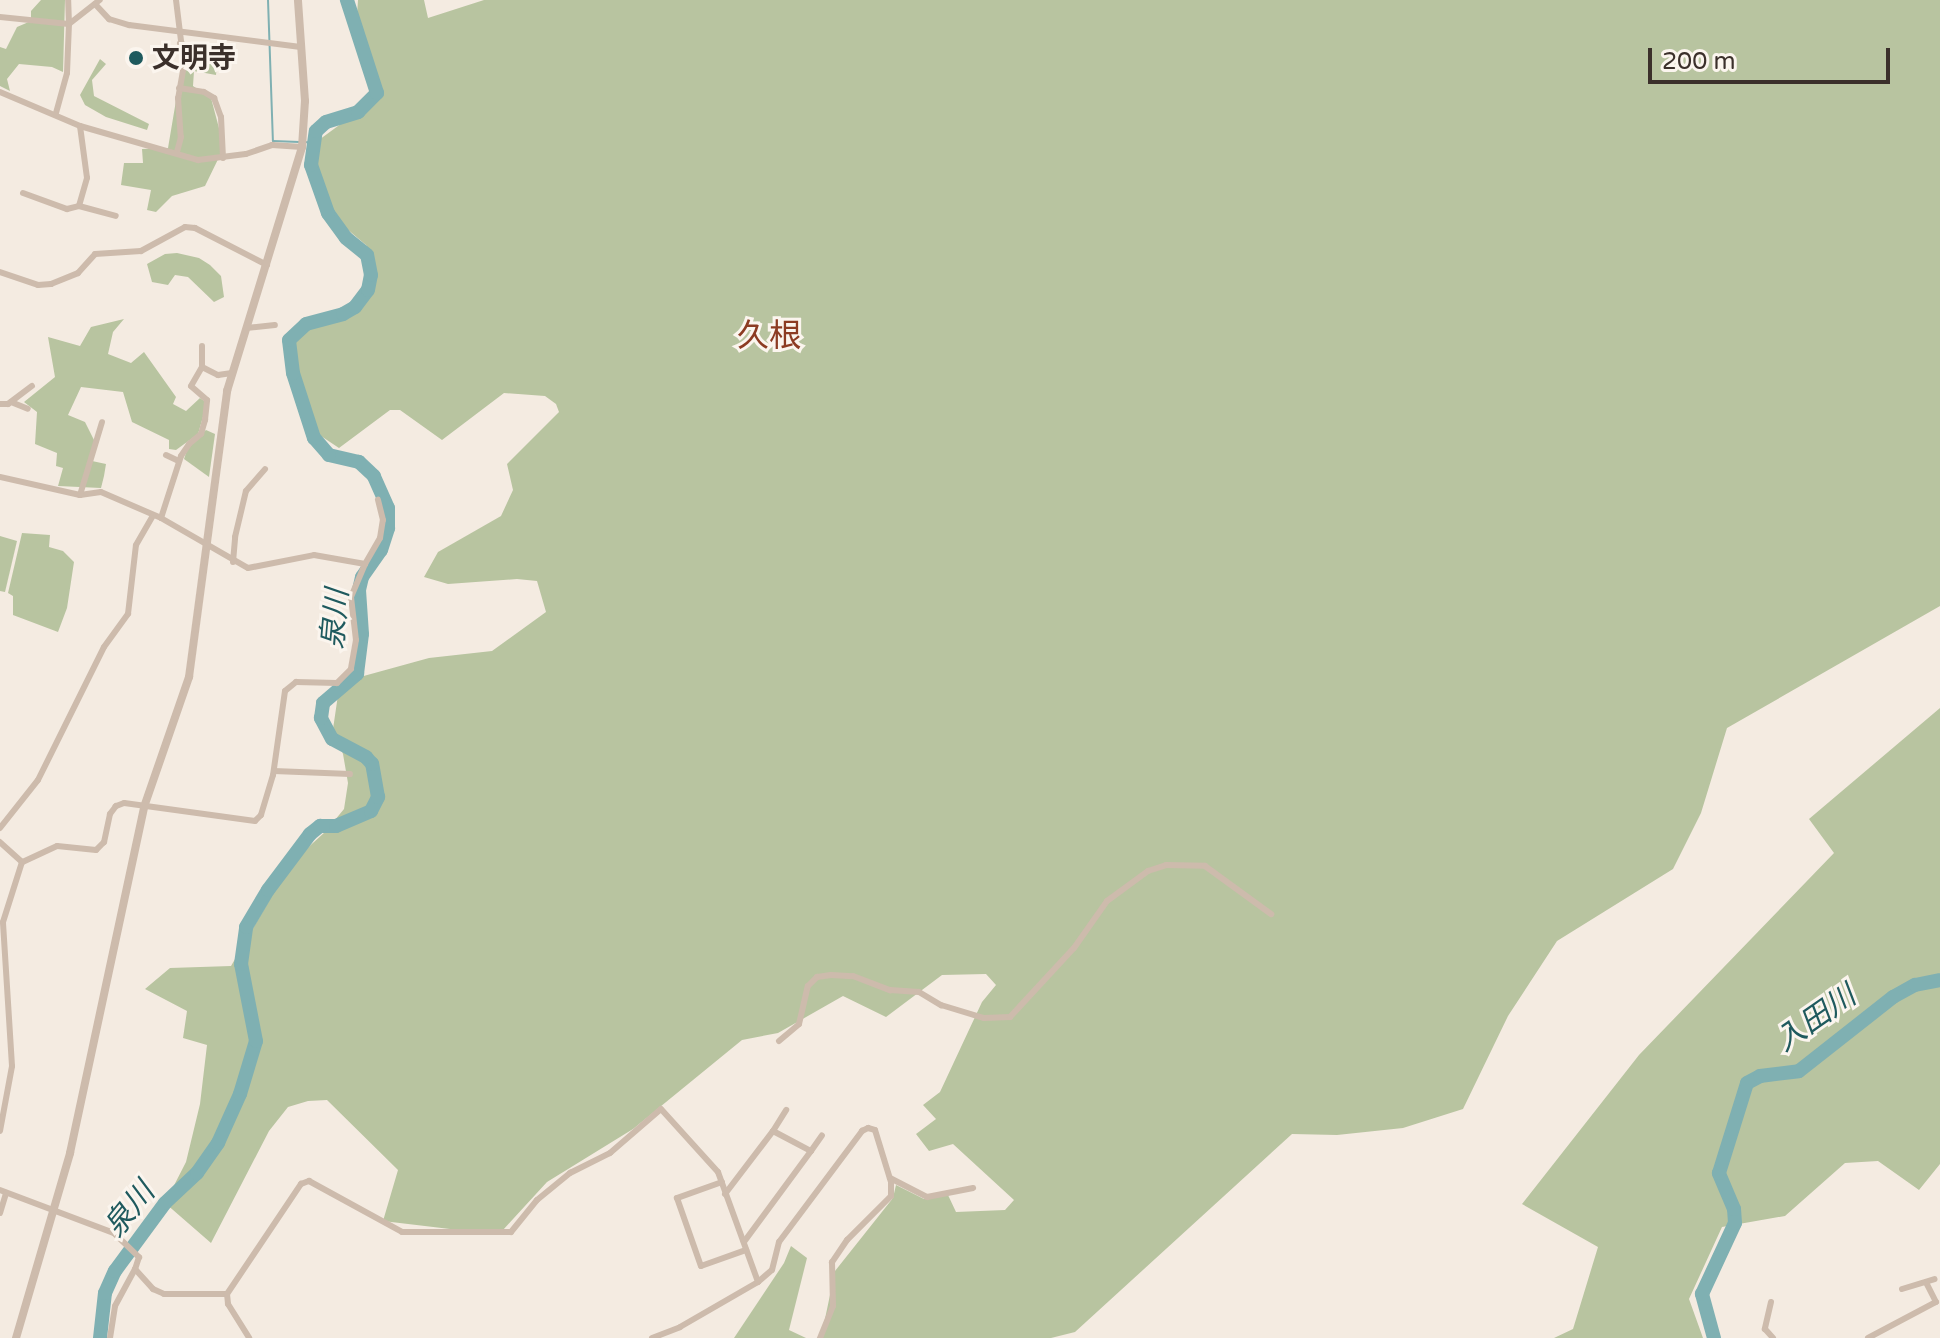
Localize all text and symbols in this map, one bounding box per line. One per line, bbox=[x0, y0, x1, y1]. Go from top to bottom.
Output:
scale bar bbox=[1652, 32, 1894, 82]
place label: 文明寺 bbox=[152, 41, 236, 75]
text: 200 m bbox=[1662, 47, 1736, 76]
marker: 文明寺 bbox=[127, 49, 145, 67]
district label: 久根 bbox=[737, 317, 801, 355]
water label: 泉川 bbox=[315, 588, 357, 650]
water label: 入田川 bbox=[1769, 978, 1863, 1060]
water label: 泉川 bbox=[97, 1175, 163, 1245]

